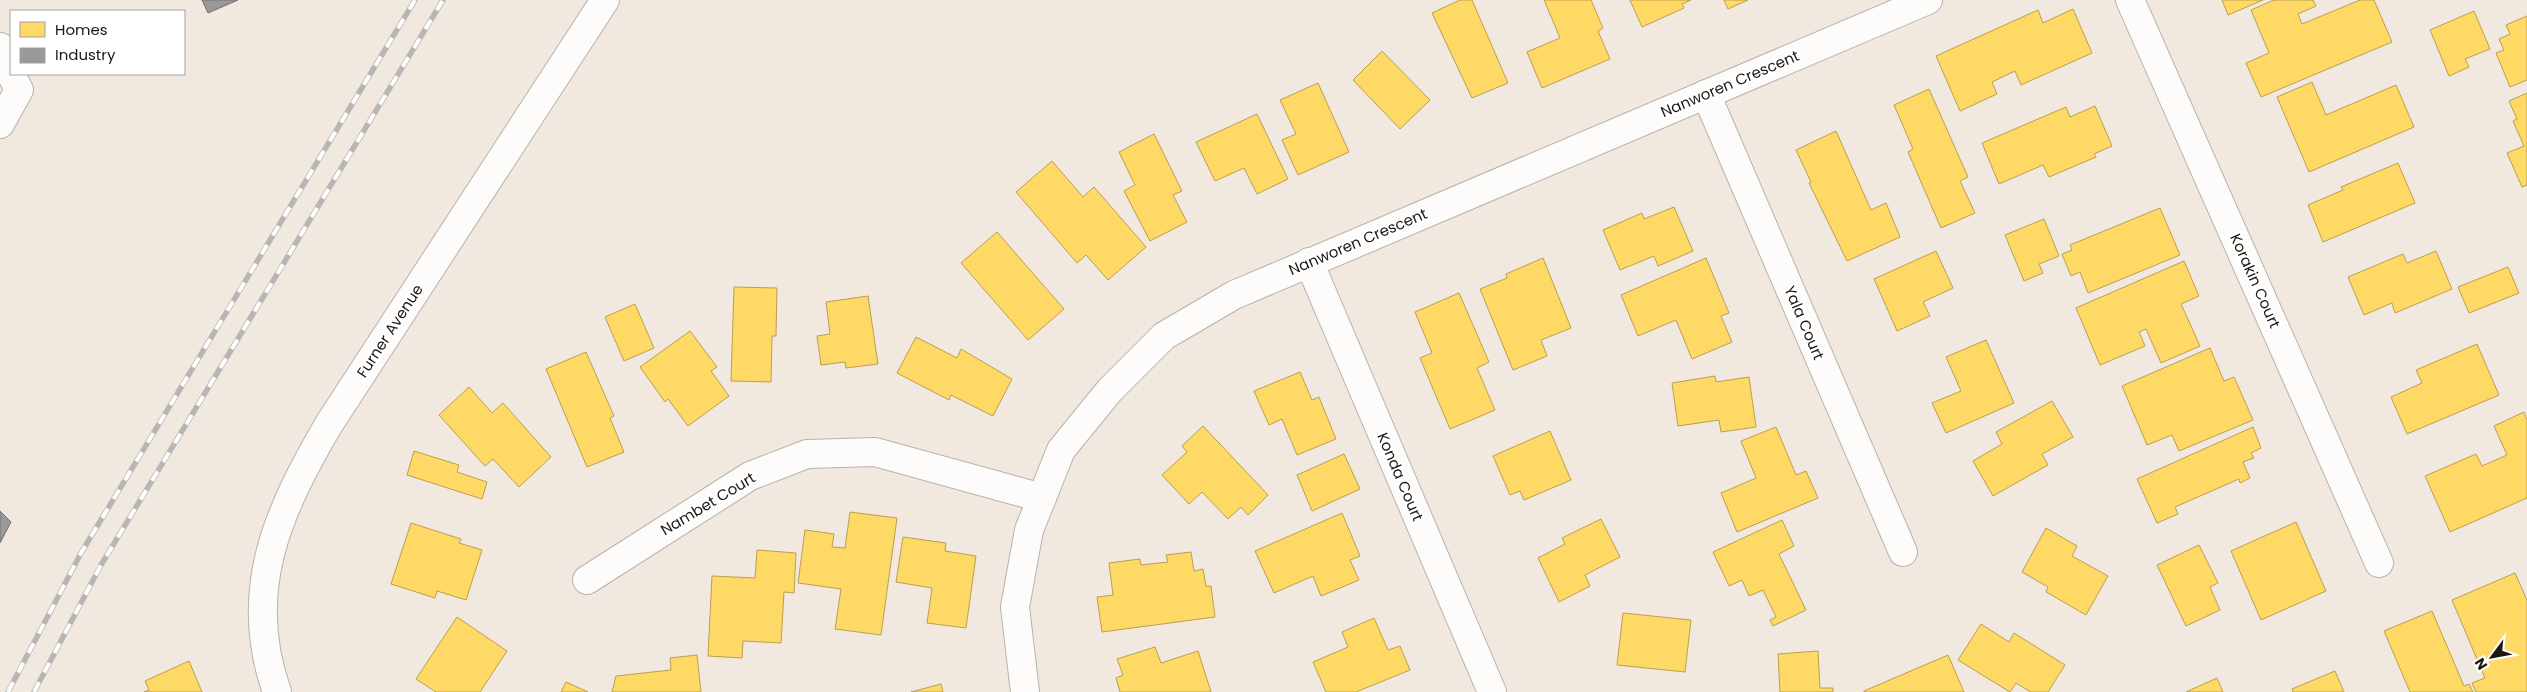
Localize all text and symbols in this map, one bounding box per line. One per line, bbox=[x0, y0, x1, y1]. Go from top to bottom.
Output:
legend bbox=[10, 10, 185, 75]
text: Homes bbox=[55, 19, 108, 40]
text: Industry bbox=[55, 44, 116, 65]
street label: Nanworen Crescent bbox=[1657, 45, 1802, 122]
street label: Nanworen Crescent bbox=[1285, 203, 1430, 280]
street label: Korakin Court bbox=[2225, 230, 2286, 331]
street label: Furner Avenue bbox=[351, 280, 428, 382]
street label: Yala Court bbox=[1779, 283, 1829, 363]
street label: Konda Court bbox=[1372, 429, 1429, 524]
street label: Nambet Court bbox=[657, 467, 759, 540]
north arrow bbox=[2467, 632, 2517, 682]
text: N bbox=[2470, 654, 2492, 674]

